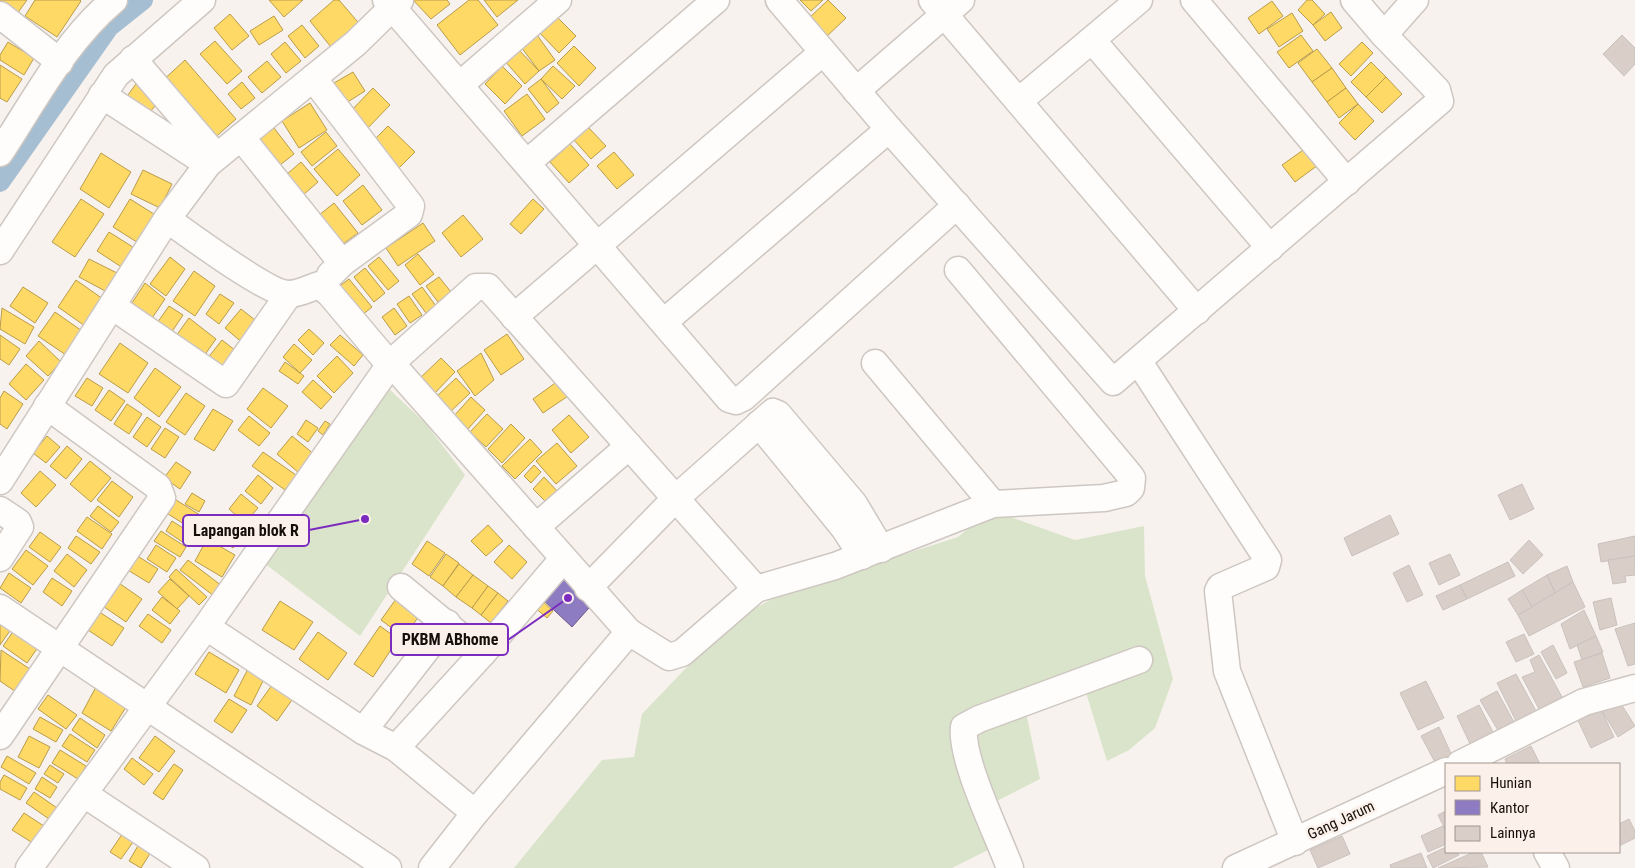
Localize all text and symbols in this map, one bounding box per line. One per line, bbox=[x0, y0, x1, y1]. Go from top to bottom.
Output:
callout: Lapangan blok R bbox=[183, 515, 309, 546]
text: Lapangan blok R bbox=[193, 521, 299, 540]
callout: PKBM ABhome bbox=[391, 624, 508, 655]
text: PKBM ABhome bbox=[402, 630, 499, 649]
legend bbox=[1445, 763, 1620, 853]
text: Hunian bbox=[1490, 774, 1532, 792]
street label: Gang Jarum bbox=[1305, 797, 1377, 843]
text: Kantor bbox=[1490, 799, 1529, 817]
text: Lainnya bbox=[1490, 824, 1536, 842]

